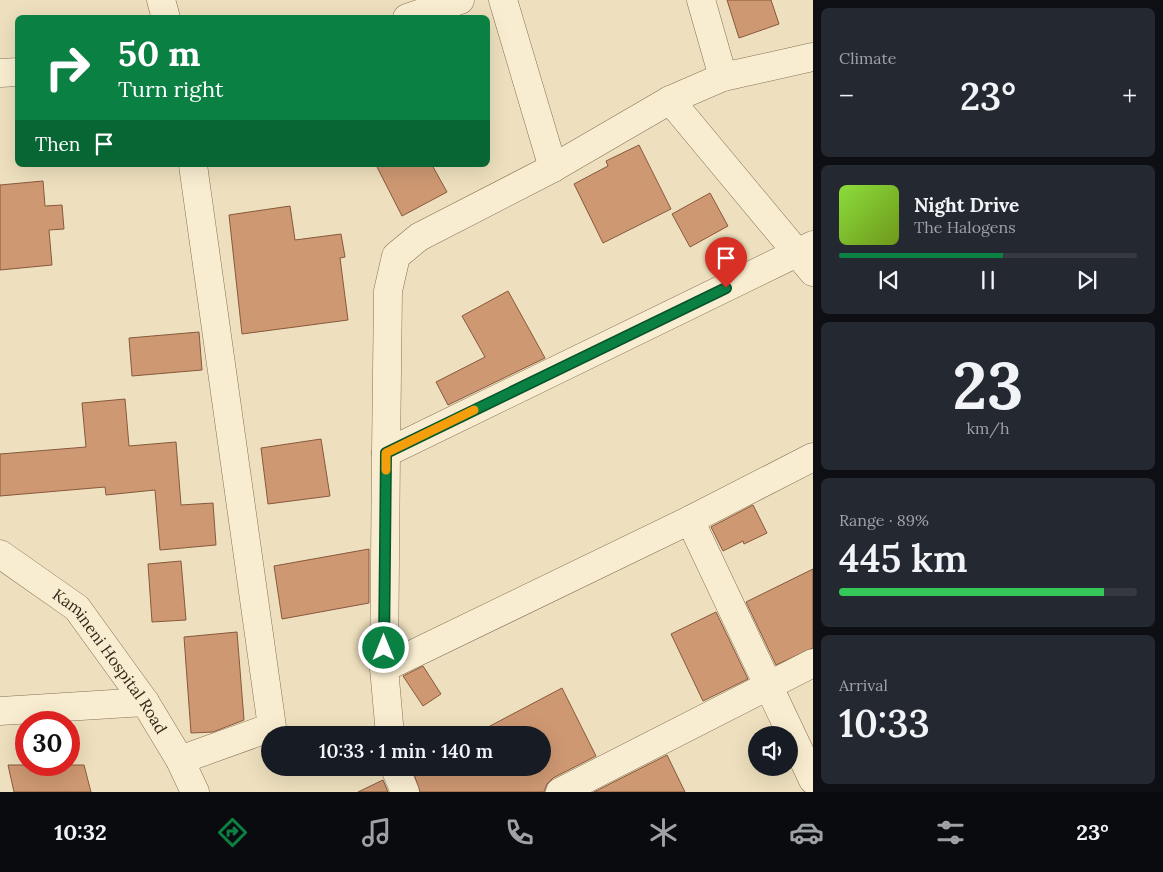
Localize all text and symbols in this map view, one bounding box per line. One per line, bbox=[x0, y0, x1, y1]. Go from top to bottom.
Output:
text: 50 m bbox=[118, 31, 201, 76]
icon: right bbox=[35, 35, 100, 100]
text: Climate bbox=[839, 48, 896, 68]
text: 23° bbox=[960, 72, 1016, 120]
text: Turn right bbox=[118, 75, 223, 103]
text: − bbox=[839, 78, 854, 114]
text: + bbox=[1122, 78, 1137, 114]
icon: arrive bbox=[90, 130, 118, 158]
text: Then bbox=[35, 132, 80, 156]
text: Night Drive bbox=[914, 193, 1019, 217]
text: The Halogens bbox=[914, 217, 1016, 237]
pin bbox=[705, 237, 747, 288]
icon: arrive bbox=[712, 244, 740, 272]
icon: previous bbox=[875, 266, 903, 294]
icon: pause bbox=[974, 266, 1002, 294]
icon: next bbox=[1073, 266, 1101, 294]
text: 23 bbox=[952, 344, 1024, 427]
text: km/h bbox=[966, 418, 1010, 438]
text: Range · 89% bbox=[839, 510, 929, 530]
text: 445 km bbox=[839, 534, 968, 582]
street label: Kamineni Hospital Road bbox=[49, 584, 172, 738]
position arrow bbox=[357, 621, 409, 673]
text: Arrival bbox=[839, 675, 888, 695]
text: 10:33 bbox=[839, 699, 930, 747]
speed limit sign: 30 bbox=[15, 711, 80, 776]
map controls bbox=[748, 726, 798, 776]
button: sound bbox=[748, 726, 798, 776]
text: 10:33 · 1 min · 140 m bbox=[319, 739, 493, 763]
icon: directions bbox=[215, 815, 250, 850]
icon: music bbox=[359, 815, 394, 850]
icon: phone bbox=[502, 815, 537, 850]
icon: climate bbox=[646, 815, 681, 850]
icon: car bbox=[789, 815, 824, 850]
icon: filters bbox=[933, 815, 968, 850]
text: 10:32 bbox=[54, 818, 107, 846]
text: 23° bbox=[1076, 818, 1109, 846]

